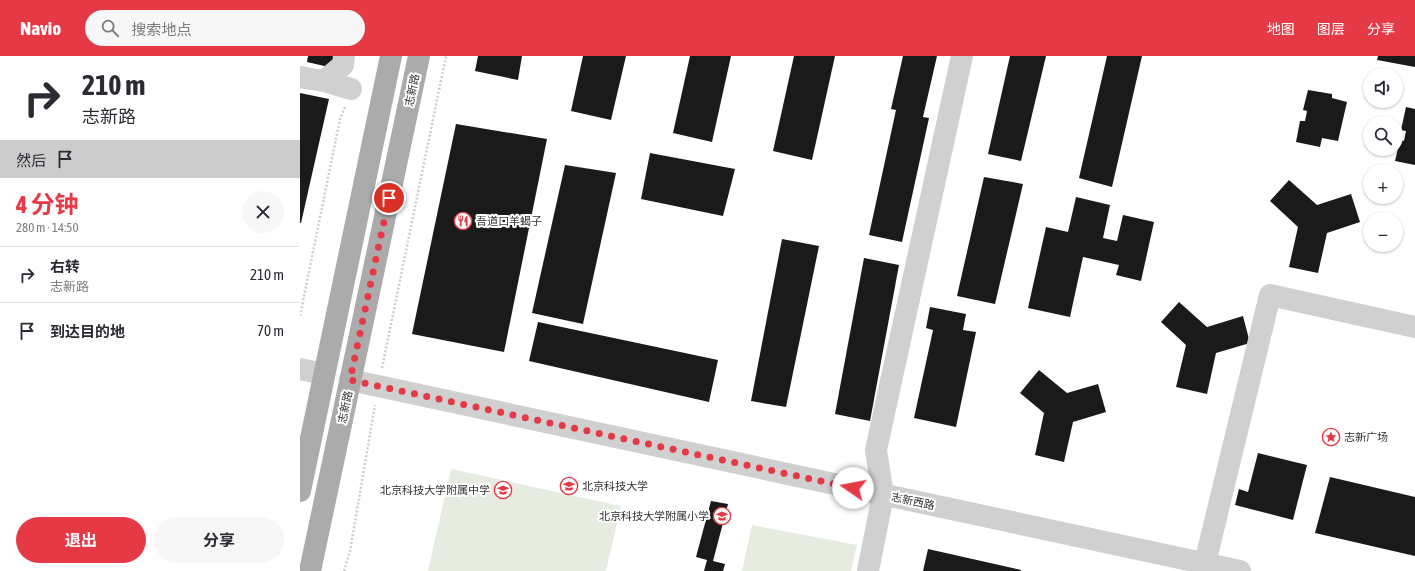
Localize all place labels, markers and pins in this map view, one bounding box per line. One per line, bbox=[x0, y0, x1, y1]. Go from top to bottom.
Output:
pin bbox=[372, 181, 406, 215]
restaurant icon: 吾道口羊蝎子 bbox=[453, 211, 473, 231]
place label: 吾道口羊蝎子 bbox=[476, 215, 542, 227]
place icon: 志新广场 bbox=[1321, 427, 1341, 447]
place label: 志新广场 bbox=[1344, 431, 1388, 443]
school or university icon: 北京科技大学 bbox=[559, 476, 579, 496]
school or university icon: 北京科技大学附属中学 bbox=[493, 480, 513, 500]
place label: 北京科技大学 bbox=[582, 480, 648, 492]
place label: 北京科技大学附属中学 bbox=[380, 484, 490, 496]
school or university icon: 北京科技大学附属小学 bbox=[712, 506, 732, 526]
place label: 北京科技大学附属小学 bbox=[599, 510, 709, 522]

